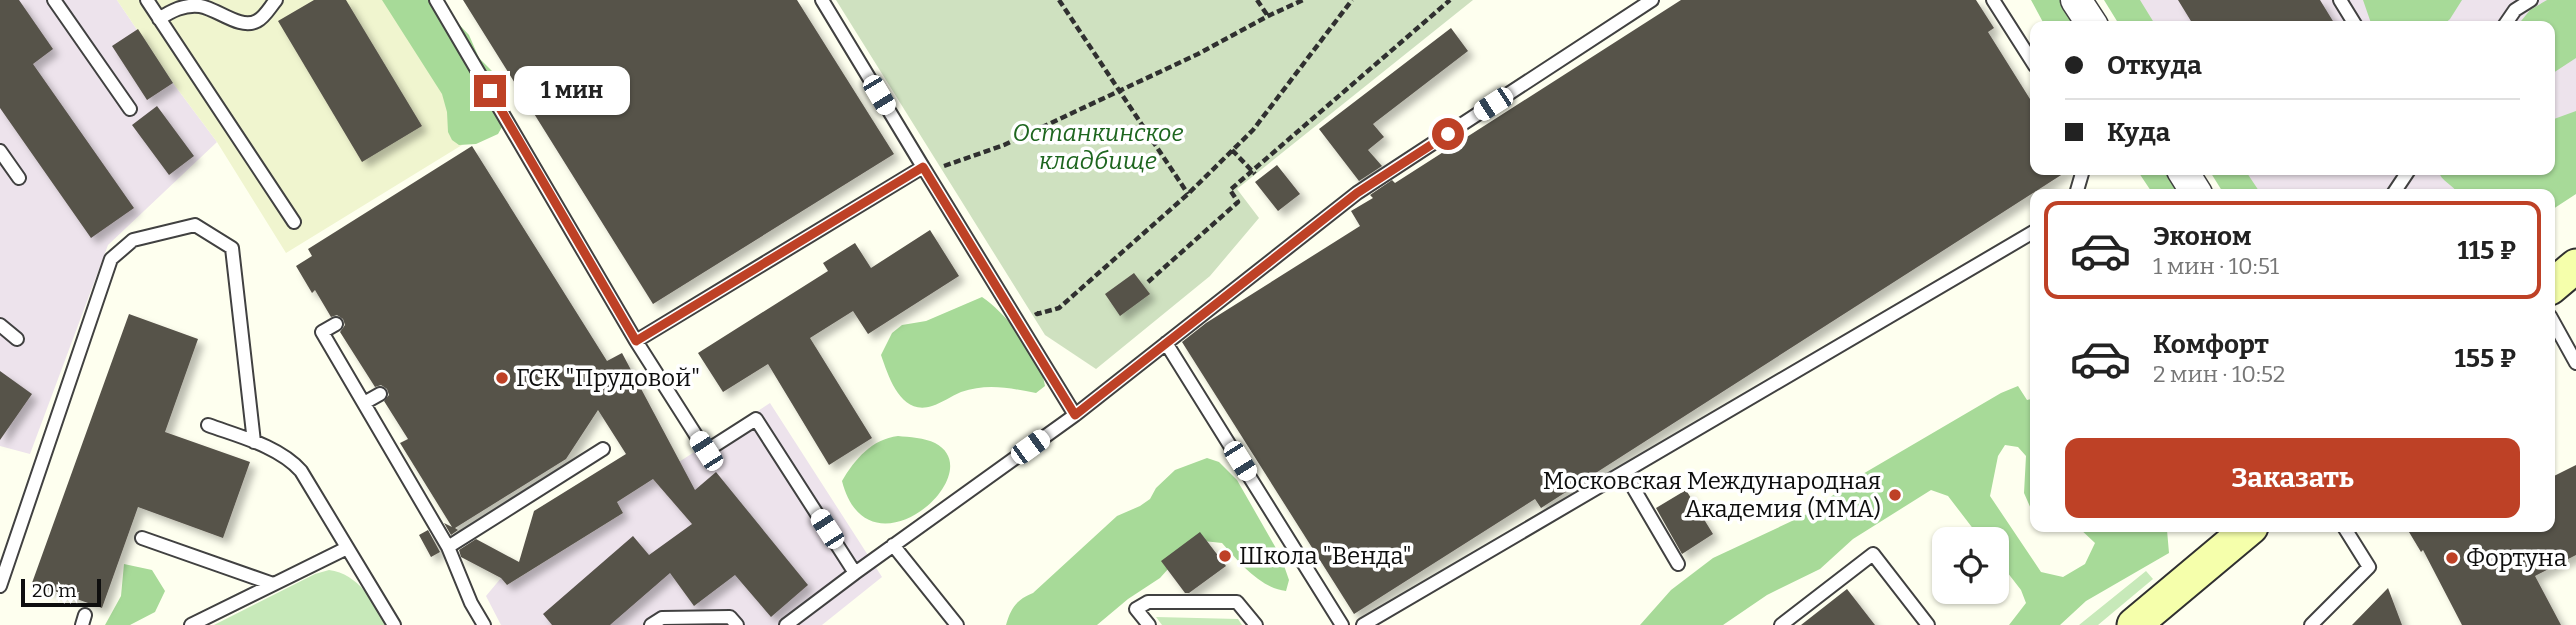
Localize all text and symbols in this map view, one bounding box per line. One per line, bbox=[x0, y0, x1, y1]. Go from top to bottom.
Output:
text: Откуда bbox=[2107, 50, 2202, 81]
callout: 1 мин bbox=[514, 66, 630, 116]
car bbox=[860, 72, 899, 118]
route end bbox=[474, 75, 506, 107]
text: 1 мин bbox=[541, 76, 603, 104]
car bbox=[1470, 84, 1517, 124]
text: Куда bbox=[2107, 117, 2170, 148]
route start bbox=[1432, 118, 1464, 150]
park label: Останкинское кладбище bbox=[1012, 119, 1184, 175]
icon: car bbox=[2069, 219, 2132, 282]
text: Эконом bbox=[2153, 221, 2252, 252]
text: 115 ₽ bbox=[2458, 235, 2516, 266]
text: 1 мин · 10:51 bbox=[2153, 252, 2279, 280]
icon: car bbox=[2069, 327, 2132, 390]
text: Комфорт bbox=[2153, 329, 2269, 360]
text: 155 ₽ bbox=[2455, 343, 2516, 374]
text: 2 мин · 10:52 bbox=[2153, 360, 2285, 388]
place label: ГСК "Прудовой" bbox=[516, 364, 700, 392]
marker: ГСК "Прудовой" bbox=[494, 370, 510, 386]
car bbox=[1007, 426, 1054, 468]
car bbox=[686, 428, 727, 474]
car bbox=[1220, 438, 1261, 484]
button: Заказать bbox=[2065, 438, 2520, 518]
place label: Московская Международная Академия (ММА) bbox=[1543, 467, 1881, 523]
marker: Московская Международная Академия (ММА) bbox=[1887, 487, 1903, 503]
car bbox=[807, 506, 848, 552]
map controls bbox=[1932, 527, 2009, 604]
button: locate bbox=[1932, 527, 2009, 604]
place label: Школа "Венда" bbox=[1239, 542, 1412, 570]
place label: Фортуна bbox=[2466, 544, 2567, 572]
marker: Школа "Венда" bbox=[1217, 548, 1233, 564]
marker: Фортуна bbox=[2444, 550, 2460, 566]
scale bar bbox=[21, 576, 102, 608]
text: 20 m bbox=[32, 579, 76, 602]

